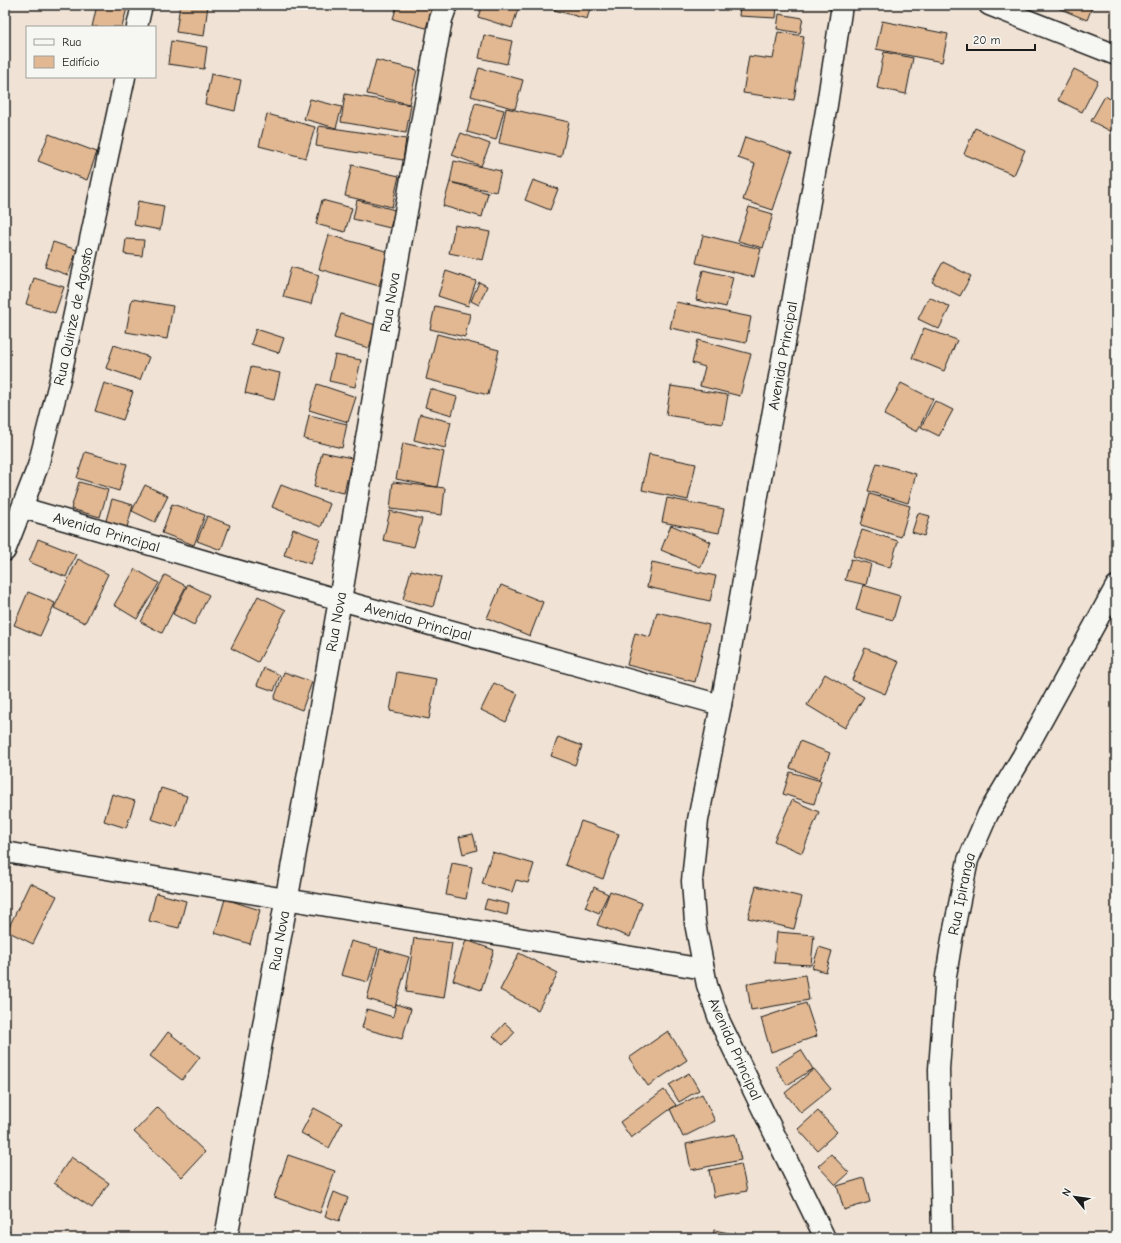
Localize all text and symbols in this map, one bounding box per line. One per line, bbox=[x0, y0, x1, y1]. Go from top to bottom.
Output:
legend bbox=[26, 26, 156, 78]
scale bar bbox=[967, 26, 1035, 52]
text: 20 m bbox=[973, 33, 1001, 47]
text: Rua bbox=[62, 35, 81, 49]
text: Edifício bbox=[62, 55, 99, 69]
street label: Rua Quinze de Agosto bbox=[50, 245, 97, 387]
street label: Rua Nova bbox=[376, 271, 404, 334]
street label: Avenida Principal bbox=[764, 300, 801, 412]
street label: Avenida Principal bbox=[51, 508, 162, 556]
street label: Rua Nova bbox=[322, 590, 350, 653]
street label: Avenida Principal bbox=[362, 598, 474, 645]
street label: Rua Ipiranga bbox=[944, 849, 979, 937]
street label: Rua Nova bbox=[265, 909, 293, 972]
street label: Avenida Principal bbox=[704, 995, 766, 1103]
north arrow bbox=[1055, 1177, 1095, 1217]
text: N bbox=[1059, 1186, 1074, 1199]

